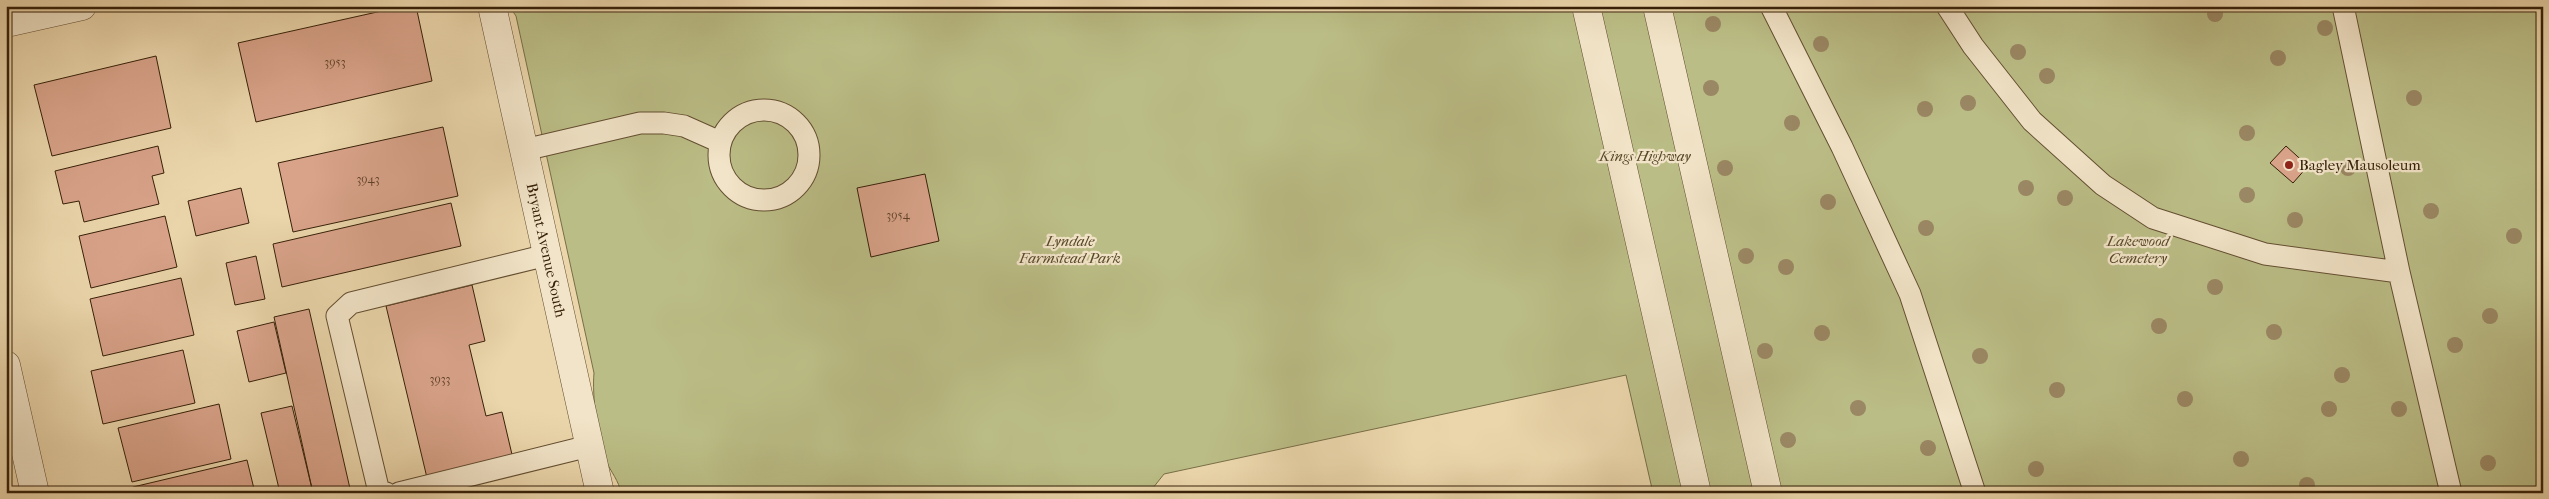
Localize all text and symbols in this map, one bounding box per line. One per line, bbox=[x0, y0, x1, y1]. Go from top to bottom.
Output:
house number: 3953 bbox=[324, 55, 346, 69]
park label: Kings Highway bbox=[1598, 147, 1692, 165]
place label: Bagley Mausoleum bbox=[2299, 156, 2421, 174]
marker: Bagley Mausoleum bbox=[2283, 159, 2295, 171]
house number: 3943 bbox=[356, 172, 380, 186]
street label: Bryant Avenue South bbox=[522, 181, 570, 320]
house number: 3954 bbox=[886, 208, 911, 222]
park label: Lyndale Farmstead Park bbox=[1018, 232, 1121, 267]
park label: Lakewood Cemetery bbox=[2106, 232, 2172, 267]
house number: 3933 bbox=[429, 372, 451, 386]

